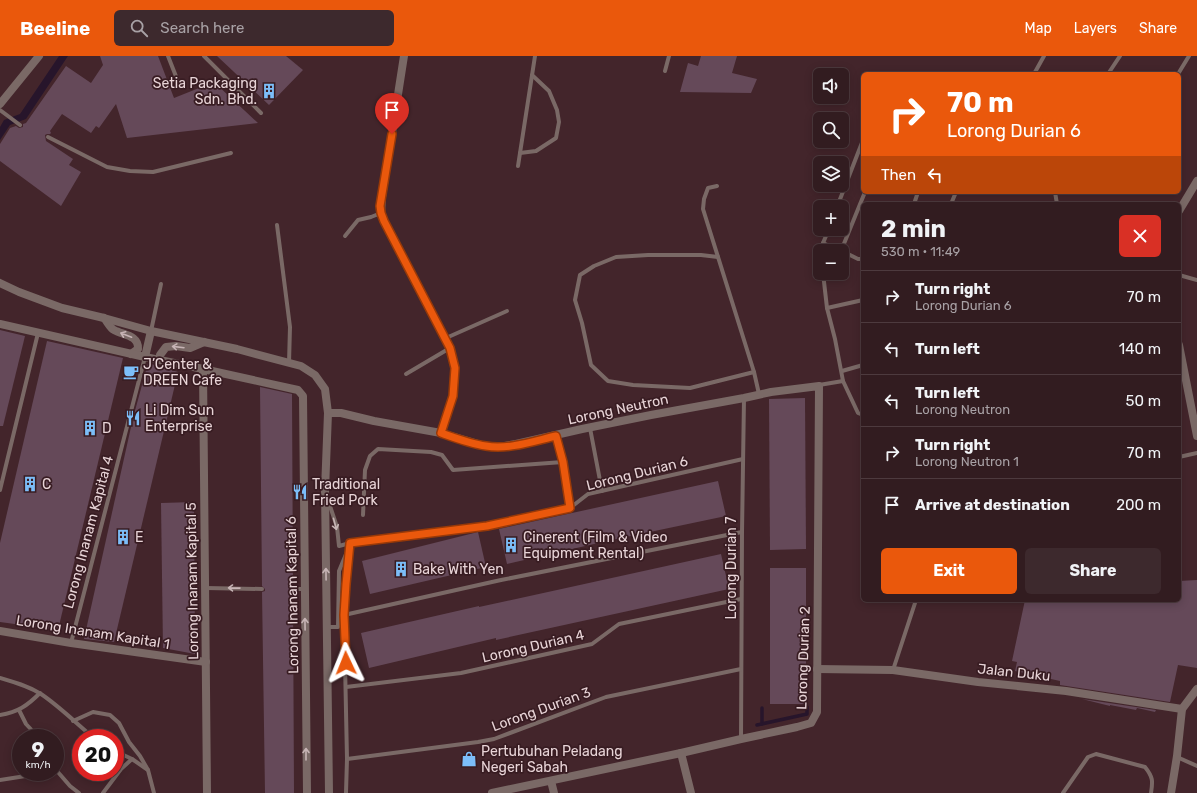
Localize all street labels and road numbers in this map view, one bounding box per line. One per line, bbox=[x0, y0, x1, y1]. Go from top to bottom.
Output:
street label: Lorong Neutron bbox=[566, 391, 670, 428]
street label: Lorong Inanam Kapital 4 bbox=[60, 453, 117, 611]
street label: Lorong Durian 6 bbox=[585, 453, 690, 494]
street label: Lorong Inanam Kapital 5 bbox=[183, 502, 202, 660]
street label: Lorong Inanam Kapital 6 bbox=[283, 516, 302, 674]
street label: Lorong Durian 7 bbox=[723, 517, 740, 619]
street label: Lorong Durian 2 bbox=[793, 606, 814, 710]
street label: Lorong Inanam Kapital 1 bbox=[15, 612, 171, 653]
street label: Lorong Durian 4 bbox=[480, 626, 586, 667]
street label: Jalan Duku bbox=[977, 660, 1051, 685]
street label: Lorong Durian 3 bbox=[489, 684, 593, 735]

